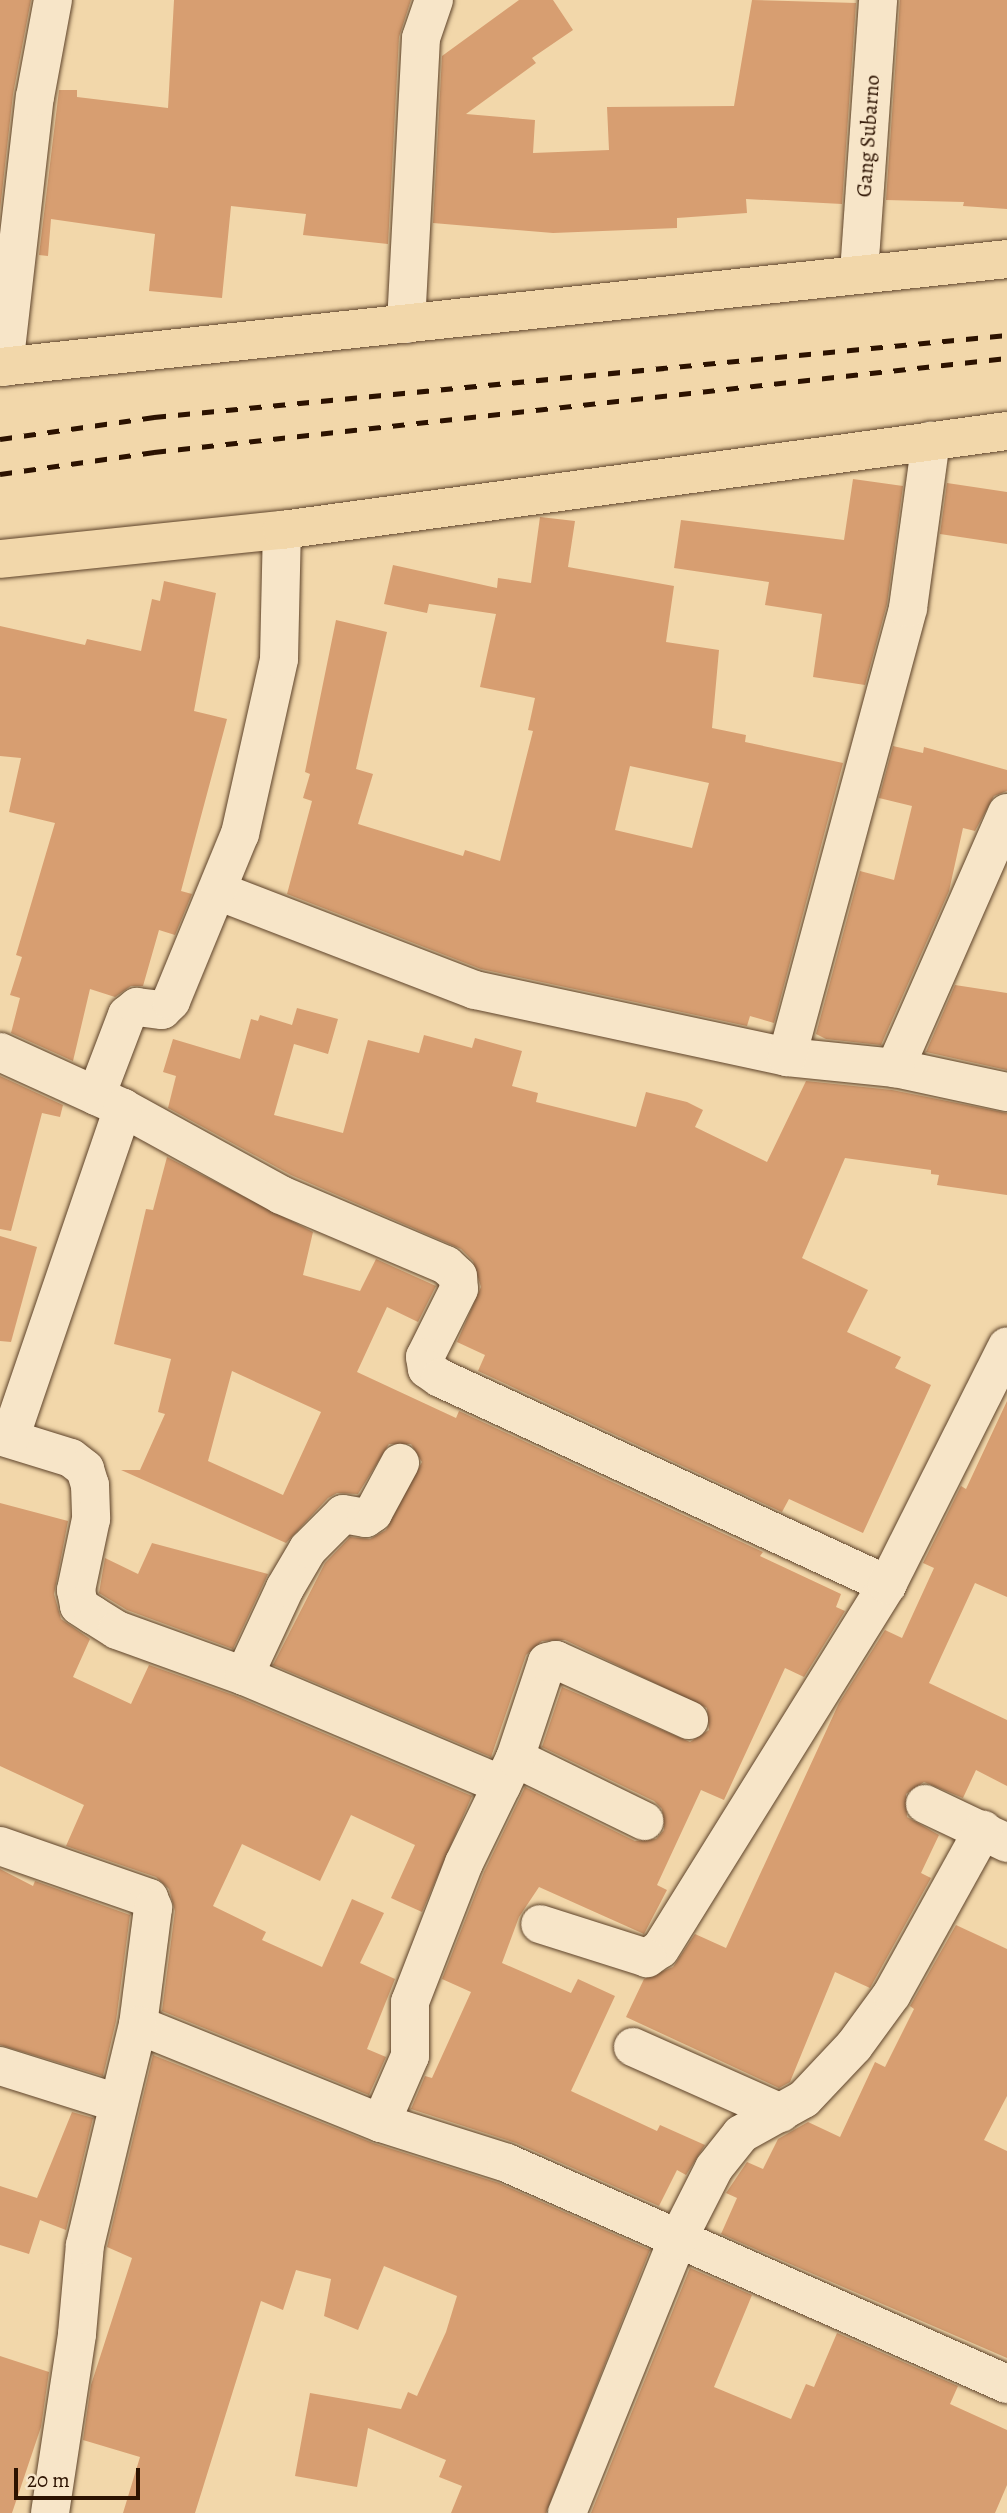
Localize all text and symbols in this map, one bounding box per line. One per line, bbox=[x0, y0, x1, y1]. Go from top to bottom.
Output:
street label: Gang Subarno bbox=[851, 74, 885, 198]
scale bar bbox=[18, 2454, 144, 2498]
text: 20 m bbox=[27, 2466, 70, 2494]

